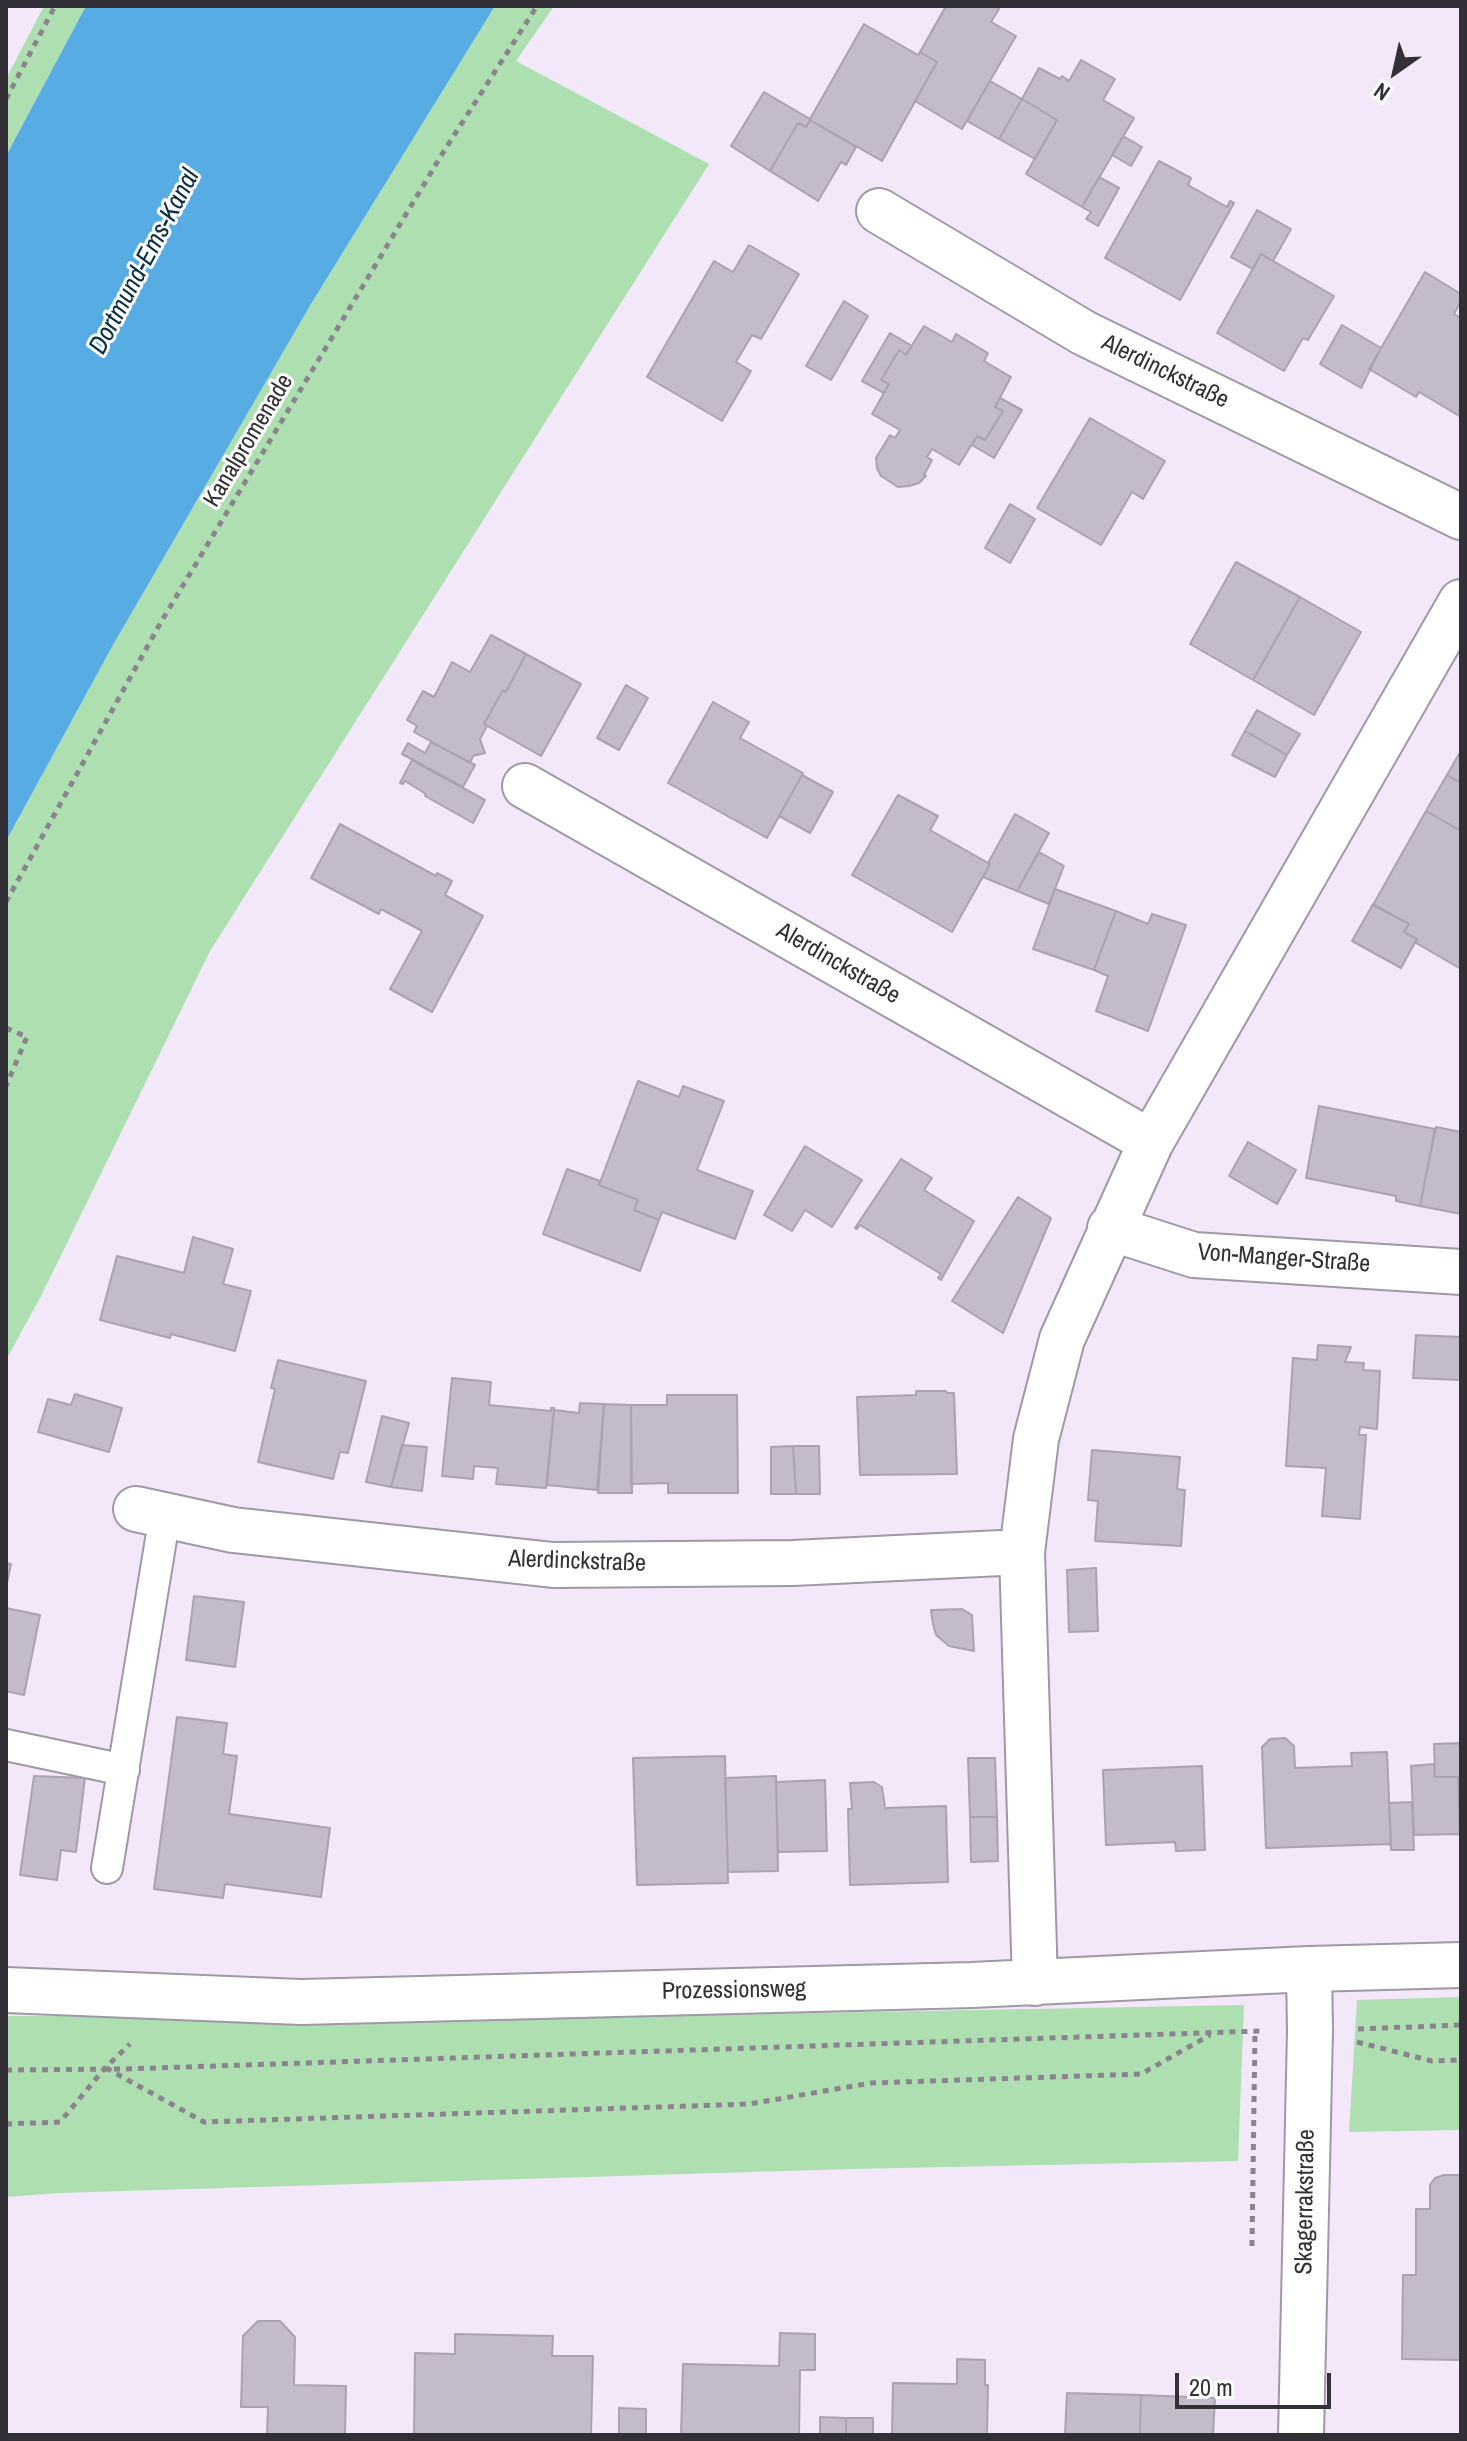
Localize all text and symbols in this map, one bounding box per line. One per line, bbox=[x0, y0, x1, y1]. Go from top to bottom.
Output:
north arrow bbox=[1355, 32, 1435, 112]
text: N bbox=[1368, 76, 1395, 108]
water label: Dortmund-Ems-Kanal bbox=[83, 164, 207, 360]
street label: Alerdinckstraße bbox=[1097, 329, 1233, 415]
street label: Kanalpromenade bbox=[198, 369, 300, 513]
street label: Alerdinckstraße bbox=[771, 917, 905, 1011]
street label: Von-Manger-Straße bbox=[1197, 1239, 1371, 1279]
street label: Alerdinckstraße bbox=[508, 1545, 646, 1579]
street label: Prozessionsweg bbox=[662, 1975, 806, 2007]
street label: Skagerrakstraße bbox=[1290, 2129, 1322, 2275]
scale bar bbox=[1179, 2357, 1335, 2407]
text: 20 m bbox=[1189, 2371, 1233, 2403]

